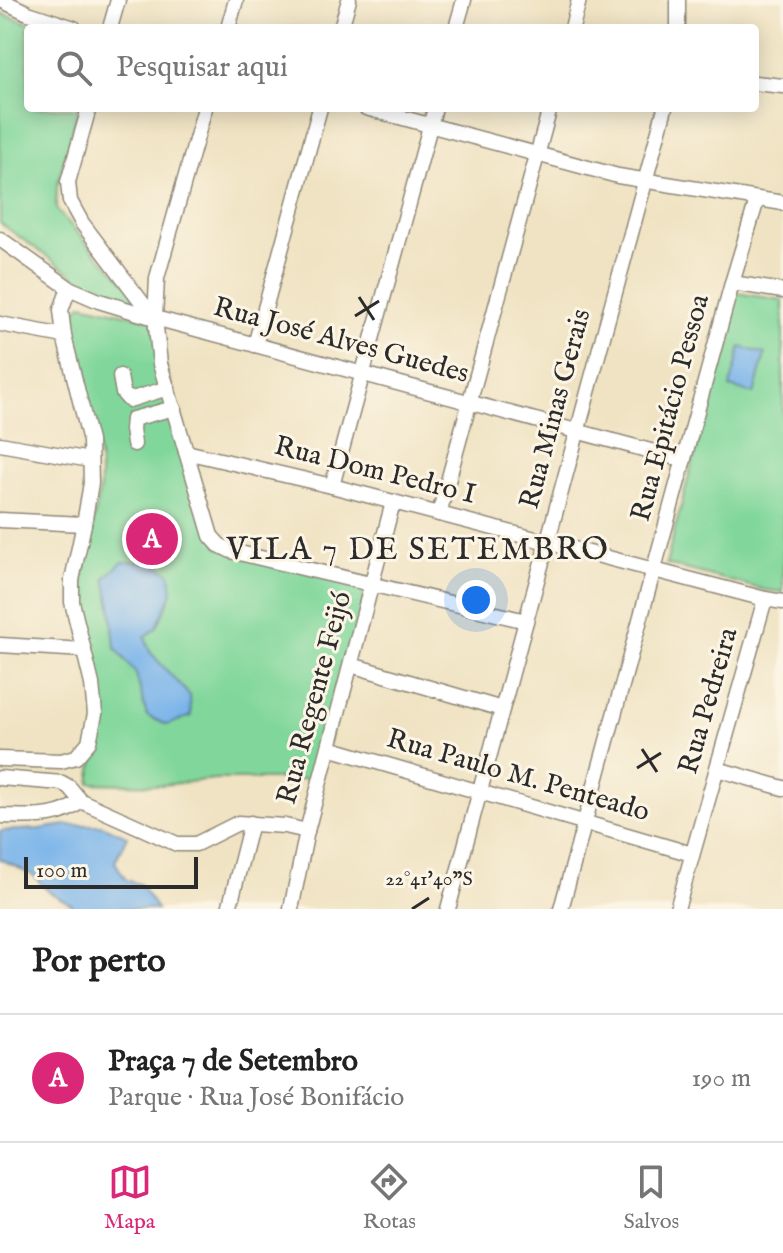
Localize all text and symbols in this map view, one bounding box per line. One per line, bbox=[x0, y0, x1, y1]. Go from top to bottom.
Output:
search box bbox=[24, 24, 759, 112]
icon: search bbox=[52, 46, 96, 90]
text: Pesquisar aqui bbox=[116, 49, 288, 87]
street label: Rua José Alves Guedes bbox=[209, 290, 473, 392]
street label: Rua Epitácio Pessoa bbox=[624, 290, 718, 525]
street label: Rua Minas Gerais bbox=[513, 305, 599, 513]
street label: Rua Dom Pedro I bbox=[271, 429, 479, 513]
pin: A bbox=[126, 509, 178, 569]
district label: VILA 7 DE SETEMBRO bbox=[225, 530, 610, 571]
your location bbox=[456, 580, 496, 620]
street label: Rua Regente Feijó bbox=[270, 588, 360, 808]
street label: Rua Pedreira bbox=[671, 623, 747, 778]
street label: Rua Paulo M. Penteado bbox=[383, 722, 653, 830]
scale bar bbox=[24, 853, 198, 889]
text: 100 m bbox=[36, 857, 88, 885]
text: 22°41'40"S bbox=[385, 867, 473, 892]
text: Por perto bbox=[32, 940, 166, 983]
text: Praça 7 de Setembro bbox=[108, 1043, 358, 1081]
text: A bbox=[49, 1062, 67, 1095]
text: 190 m bbox=[691, 1062, 751, 1095]
text: Parque · Rua José Bonifácio bbox=[108, 1081, 404, 1114]
tab: Mapa bbox=[104, 1160, 155, 1236]
tab: Rotas bbox=[363, 1160, 416, 1236]
tab: Salvos bbox=[624, 1160, 679, 1236]

